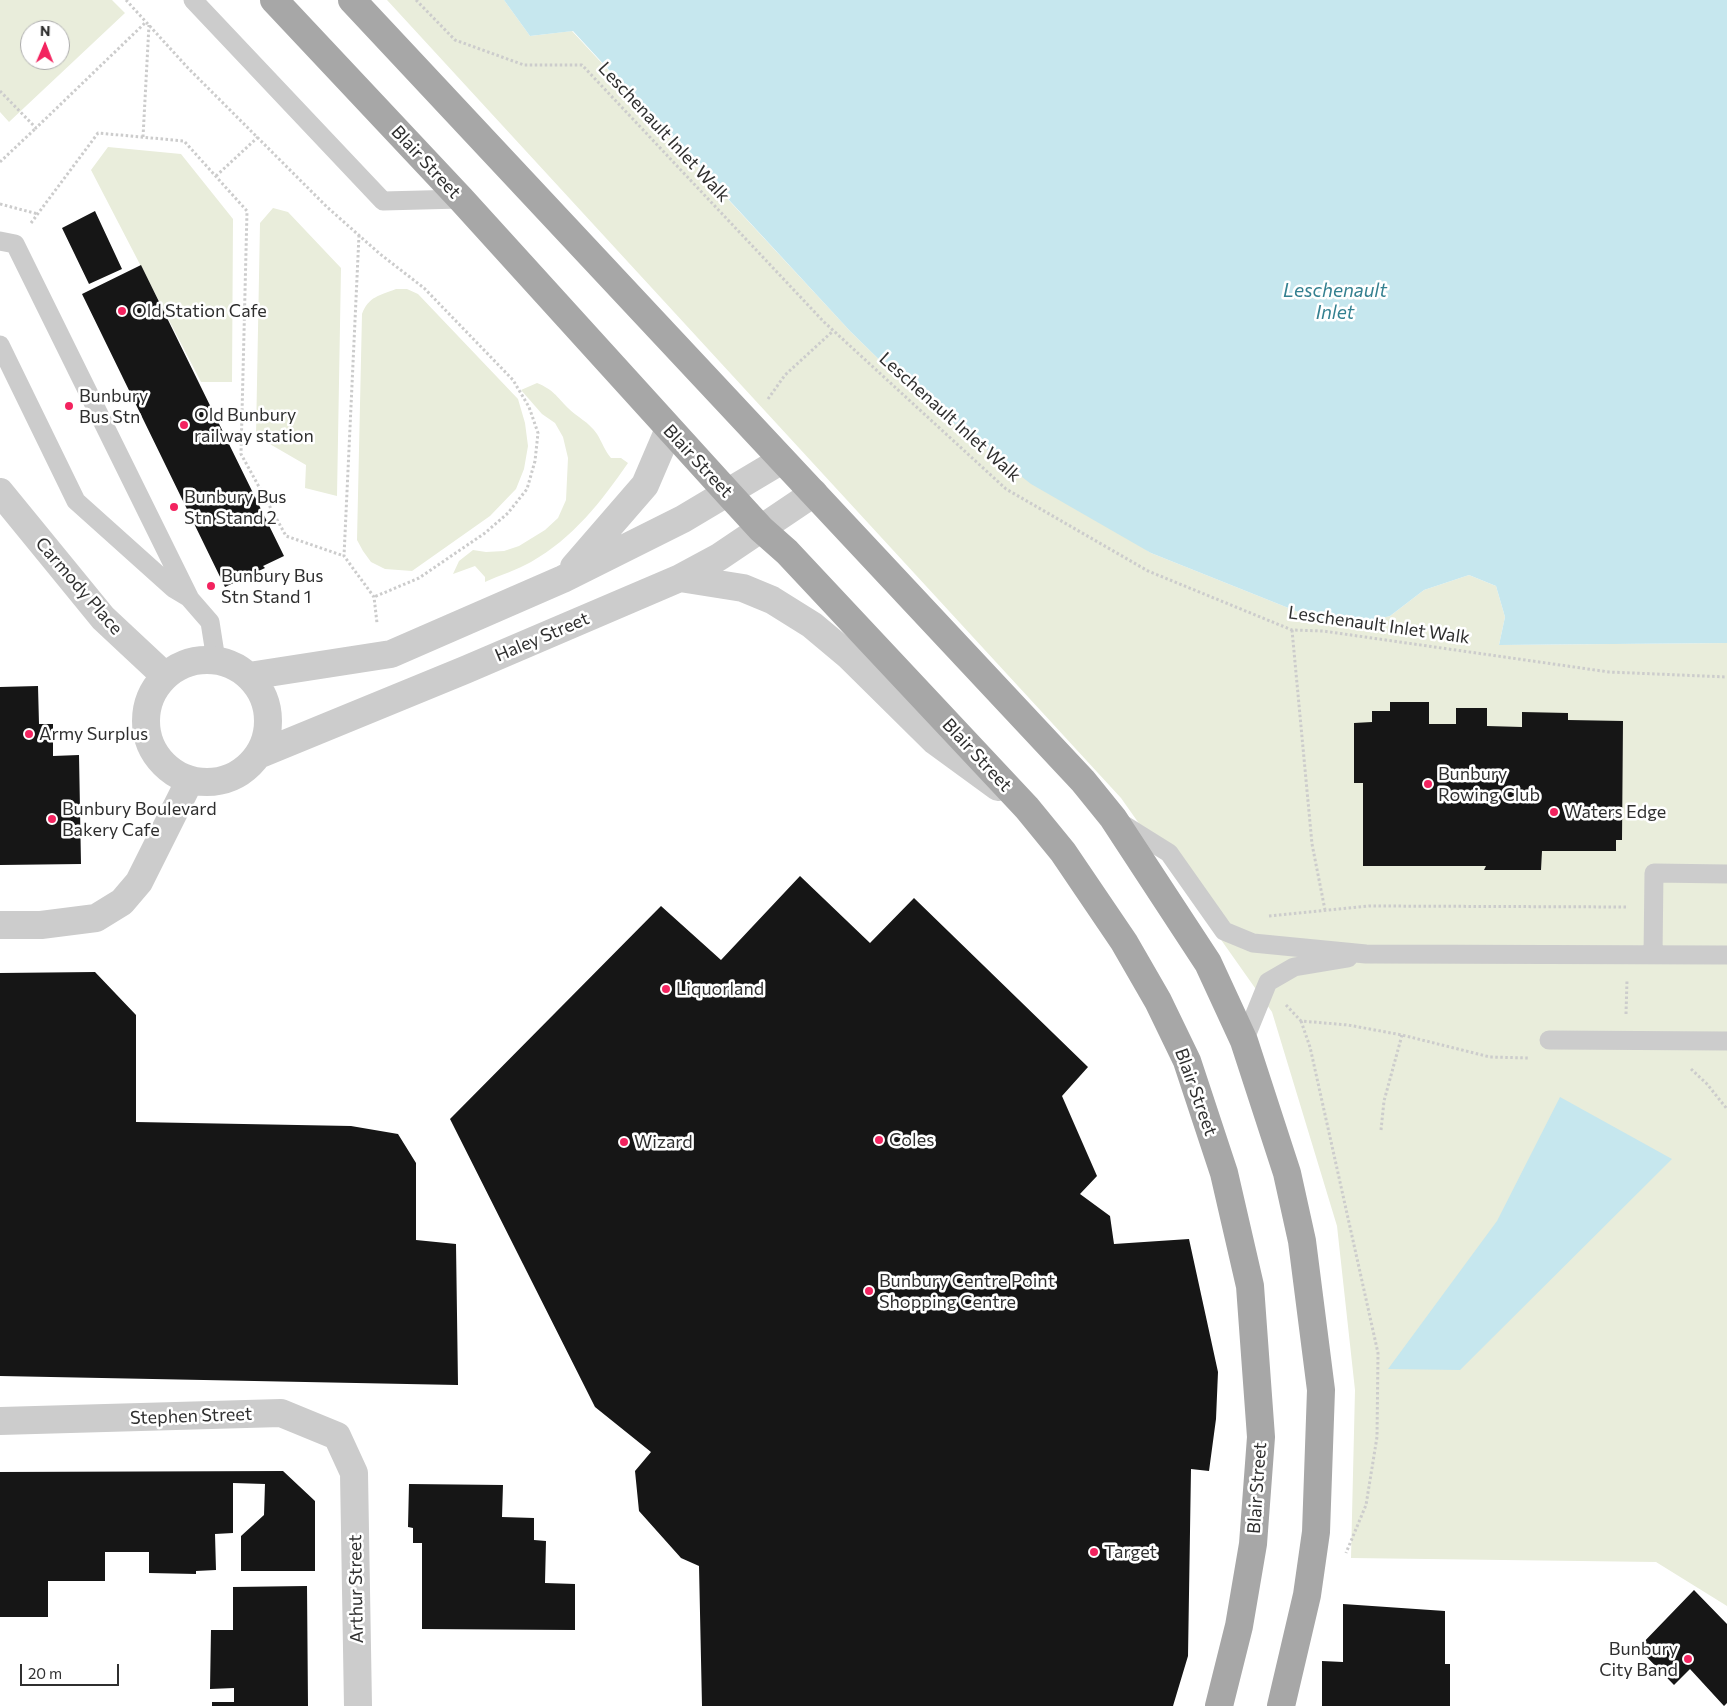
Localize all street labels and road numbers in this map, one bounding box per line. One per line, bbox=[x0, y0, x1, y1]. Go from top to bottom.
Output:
street label: Leschenault Inlet Walk bbox=[594, 58, 734, 206]
street label: Blair Street bbox=[387, 121, 465, 203]
street label: Leschenault Inlet Walk bbox=[875, 348, 1025, 486]
street label: Blair Street bbox=[659, 420, 737, 502]
street label: Carmody Place bbox=[31, 533, 127, 639]
street label: Leschenault Inlet Walk bbox=[1287, 602, 1471, 648]
street label: Haley Street bbox=[492, 607, 592, 667]
street label: Blair Street bbox=[938, 714, 1016, 796]
street label: Blair Street bbox=[1170, 1045, 1222, 1139]
street label: Stephen Street bbox=[130, 1403, 252, 1429]
street label: Blair Street bbox=[1243, 1441, 1271, 1535]
street label: Arthur Street bbox=[344, 1534, 368, 1644]

